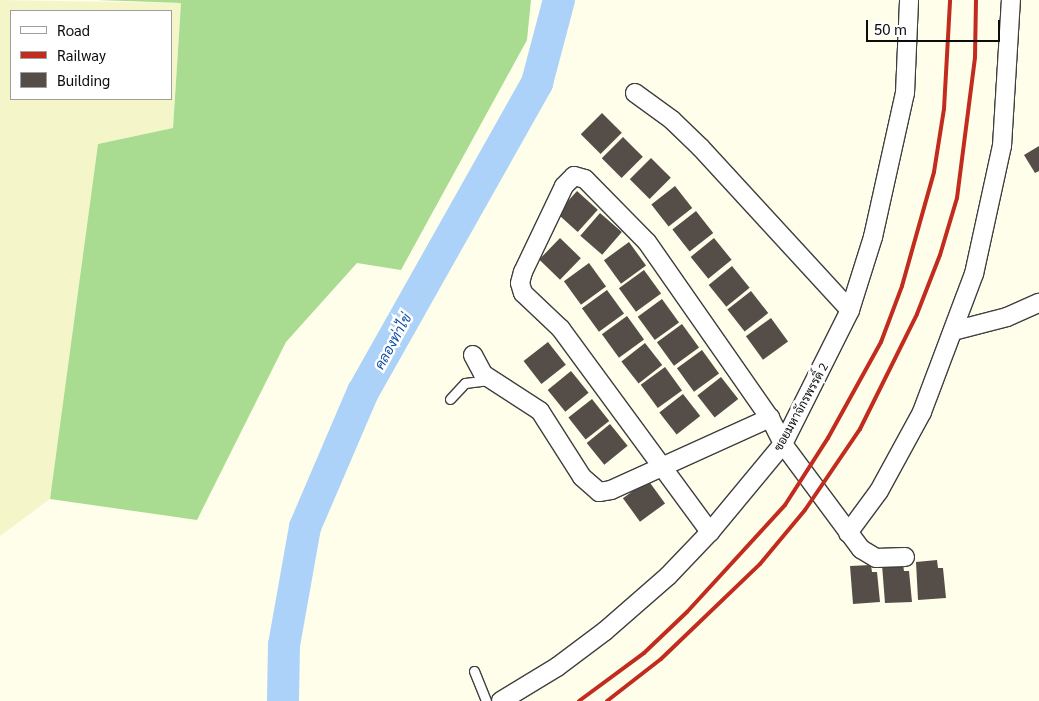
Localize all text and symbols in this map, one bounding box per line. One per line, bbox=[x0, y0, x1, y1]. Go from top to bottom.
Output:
legend bbox=[10, 10, 172, 100]
scale bar bbox=[869, 10, 1003, 42]
text: 50 m bbox=[874, 19, 907, 38]
text: Road bbox=[57, 20, 90, 39]
text: Railway bbox=[57, 45, 106, 64]
text: Building bbox=[57, 70, 110, 89]
water label: คลองท่าไข่ bbox=[370, 310, 414, 372]
street label: ซอยมหาจักรพรรดิ์ 2 bbox=[771, 360, 831, 454]

